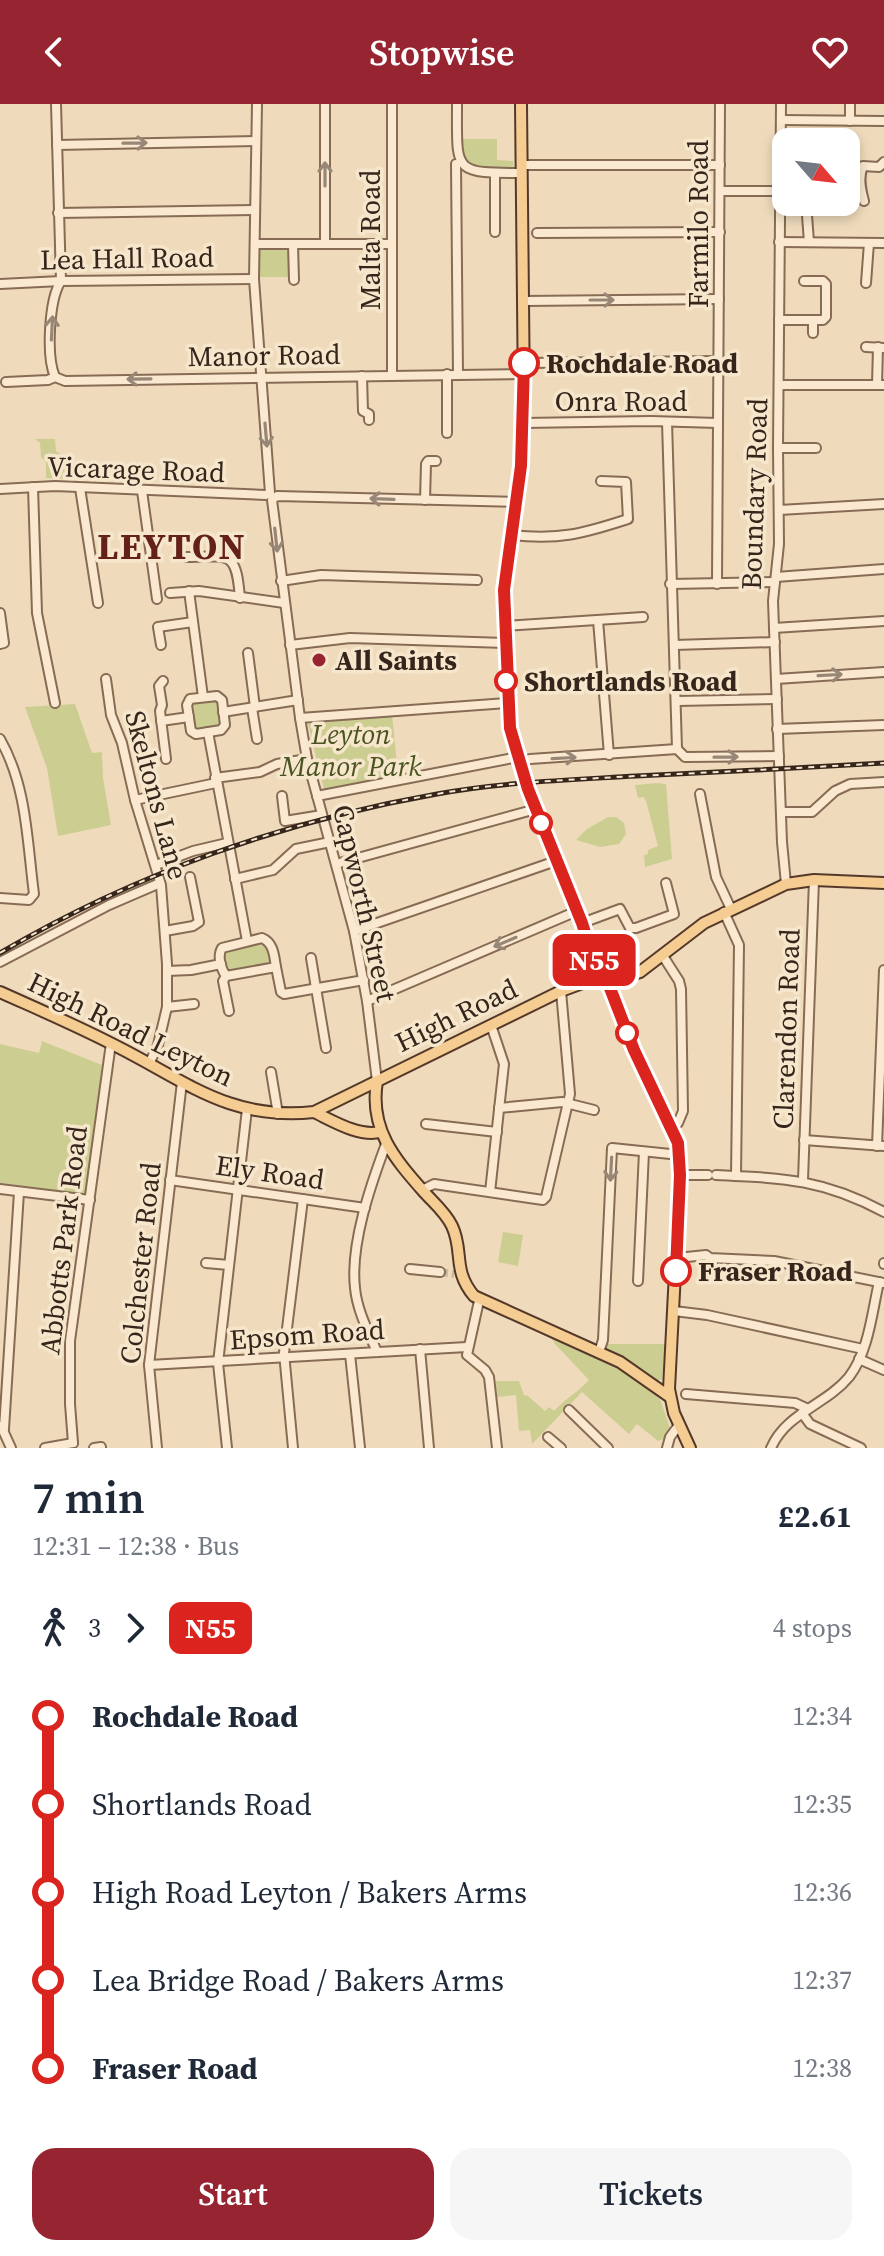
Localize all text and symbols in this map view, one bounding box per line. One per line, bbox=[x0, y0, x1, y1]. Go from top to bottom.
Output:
text: Stopwise bbox=[369, 28, 515, 77]
icon: back bbox=[32, 30, 76, 74]
icon: heart bbox=[808, 30, 852, 74]
north arrow bbox=[772, 128, 860, 216]
map controls bbox=[772, 128, 860, 216]
one-way arrow bbox=[121, 135, 148, 151]
street label: Farmilo Road bbox=[679, 140, 717, 308]
one-way arrow bbox=[317, 161, 333, 188]
street label: Malta Road bbox=[351, 170, 389, 310]
street label: Lea Hall Road bbox=[40, 237, 214, 279]
one-way arrow bbox=[588, 293, 615, 308]
one-way arrow bbox=[45, 315, 60, 342]
street label: Manor Road bbox=[187, 335, 341, 375]
place label: Rochdale Road bbox=[546, 344, 739, 382]
marker: Rochdale Road bbox=[509, 348, 539, 378]
one-way arrow bbox=[126, 372, 153, 387]
street label: Onra Road bbox=[555, 382, 687, 420]
street label: Boundary Road bbox=[732, 397, 776, 591]
one-way arrow bbox=[259, 421, 274, 448]
street label: Vicarage Road bbox=[46, 447, 226, 491]
one-way arrow bbox=[369, 491, 396, 507]
district label: LEYTON bbox=[97, 522, 247, 571]
one-way arrow bbox=[268, 526, 283, 553]
place label: All Saints bbox=[335, 641, 457, 679]
marker: All Saints bbox=[310, 651, 328, 669]
place label: Shortlands Road bbox=[524, 662, 738, 700]
one-way arrow bbox=[816, 668, 843, 683]
marker: Shortlands Road bbox=[495, 670, 517, 692]
street label: Skeltons Lane bbox=[116, 706, 198, 884]
park label: Leyton Manor Park bbox=[280, 715, 422, 785]
one-way arrow bbox=[712, 749, 739, 764]
one-way arrow bbox=[550, 750, 577, 765]
street label: Capworth Street bbox=[324, 801, 406, 1006]
unlabelled marker bbox=[530, 812, 552, 834]
street label: Clarendon Road bbox=[764, 928, 808, 1130]
line badge: N55 bbox=[548, 934, 640, 986]
one-way arrow bbox=[493, 935, 518, 950]
text: N55 bbox=[569, 941, 619, 979]
street label: High Road Leyton bbox=[22, 963, 240, 1095]
street label: High Road bbox=[389, 969, 524, 1061]
unlabelled marker bbox=[616, 1022, 638, 1044]
street label: Abbotts Park Road bbox=[30, 1123, 96, 1357]
street label: Ely Road bbox=[213, 1146, 327, 1198]
one-way arrow bbox=[603, 1155, 618, 1182]
street label: Colchester Road bbox=[110, 1160, 170, 1366]
place label: Fraser Road bbox=[698, 1252, 853, 1290]
marker: Fraser Road bbox=[661, 1256, 691, 1286]
street label: Epsom Road bbox=[228, 1310, 386, 1358]
text: 7 min bbox=[32, 1467, 145, 1528]
text: £2.61 bbox=[778, 1496, 852, 1537]
text: 12:31 – 12:38 · Bus bbox=[32, 1528, 239, 1564]
icon: walk bbox=[32, 1606, 76, 1650]
icon: forward bbox=[113, 1606, 157, 1650]
text: N55 bbox=[185, 1609, 236, 1647]
text: 3 bbox=[88, 1610, 101, 1646]
text: 4 stops bbox=[773, 1610, 852, 1646]
text: Rochdale Road bbox=[92, 1696, 298, 1737]
text: 12:34 bbox=[792, 1698, 852, 1734]
text: Shortlands Road bbox=[92, 1784, 312, 1825]
text: 12:35 bbox=[792, 1786, 852, 1822]
text: High Road Leyton / Bakers Arms bbox=[92, 1872, 527, 1913]
text: 12:36 bbox=[792, 1874, 852, 1910]
text: Lea Bridge Road / Bakers Arms bbox=[92, 1960, 504, 2001]
text: 12:37 bbox=[792, 1962, 852, 1998]
text: Fraser Road bbox=[92, 2048, 258, 2089]
text: 12:38 bbox=[792, 2050, 852, 2086]
button: Start bbox=[32, 2148, 434, 2240]
button: Tickets bbox=[450, 2148, 852, 2240]

